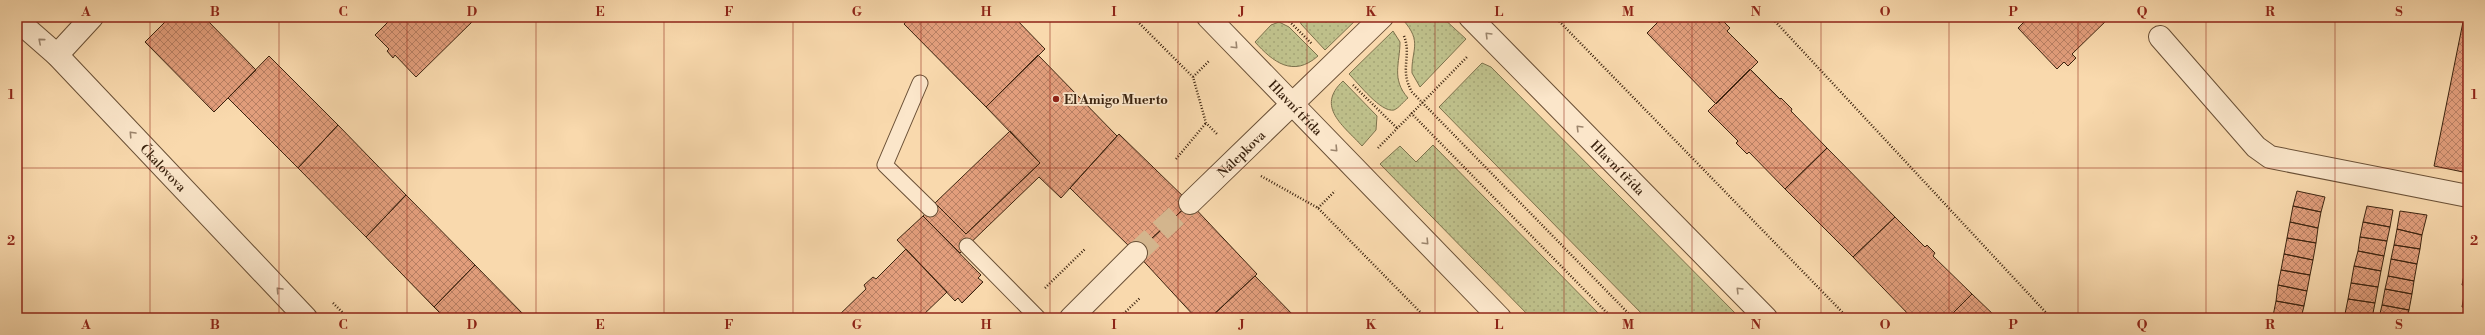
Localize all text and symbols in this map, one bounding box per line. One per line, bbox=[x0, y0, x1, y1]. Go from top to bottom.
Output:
text: A bbox=[80, 4, 91, 20]
text: B bbox=[210, 4, 220, 20]
text: C bbox=[338, 4, 348, 20]
text: D bbox=[467, 4, 477, 20]
text: E bbox=[595, 4, 605, 20]
text: F bbox=[724, 4, 734, 20]
text: G bbox=[852, 4, 863, 20]
text: H bbox=[981, 4, 992, 20]
text: I bbox=[1111, 4, 1117, 20]
text: J bbox=[1237, 4, 1245, 20]
text: K bbox=[1366, 4, 1377, 20]
text: L bbox=[1495, 4, 1504, 20]
text: M bbox=[1622, 4, 1634, 20]
text: N bbox=[1751, 4, 1762, 20]
text: O bbox=[1880, 4, 1891, 20]
text: P bbox=[2008, 4, 2018, 20]
text: Q bbox=[2137, 4, 2148, 20]
text: R bbox=[2265, 4, 2275, 20]
text: S bbox=[2395, 4, 2403, 20]
one-way arrow bbox=[1485, 32, 1493, 40]
one-way arrow bbox=[39, 39, 46, 46]
one-way arrow bbox=[1230, 41, 1238, 49]
street label: Hlavní třída bbox=[1265, 77, 1326, 139]
text: 1 bbox=[8, 87, 15, 103]
text: 1 bbox=[2471, 87, 2478, 103]
place label: El Amigo Muerto bbox=[1064, 92, 1168, 108]
marker: El Amigo Muerto bbox=[1051, 94, 1061, 104]
one-way arrow bbox=[1576, 125, 1584, 133]
street label: Nálepkova bbox=[1214, 127, 1269, 181]
one-way arrow bbox=[129, 131, 137, 139]
street label: Hlavní třída bbox=[1587, 137, 1648, 199]
street label: Čkalovova bbox=[136, 140, 189, 196]
one-way arrow bbox=[1330, 144, 1338, 152]
text: 2 bbox=[7, 233, 15, 249]
text: 2 bbox=[2470, 233, 2478, 249]
one-way arrow bbox=[1421, 237, 1428, 245]
one-way arrow bbox=[277, 287, 284, 295]
one-way arrow bbox=[1736, 287, 1744, 295]
text: A bbox=[80, 317, 91, 333]
text: B bbox=[210, 317, 220, 333]
text: C bbox=[338, 317, 348, 333]
text: D bbox=[467, 317, 477, 333]
text: E bbox=[595, 317, 605, 333]
text: F bbox=[724, 317, 734, 333]
text: G bbox=[852, 317, 863, 333]
text: H bbox=[981, 317, 992, 333]
text: I bbox=[1111, 317, 1117, 333]
text: J bbox=[1237, 317, 1245, 333]
text: K bbox=[1366, 317, 1377, 333]
text: L bbox=[1495, 317, 1504, 333]
text: M bbox=[1622, 317, 1634, 333]
text: N bbox=[1751, 317, 1762, 333]
text: O bbox=[1880, 317, 1891, 333]
text: P bbox=[2008, 317, 2018, 333]
text: Q bbox=[2137, 317, 2148, 333]
text: R bbox=[2265, 317, 2275, 333]
text: S bbox=[2395, 317, 2403, 333]

